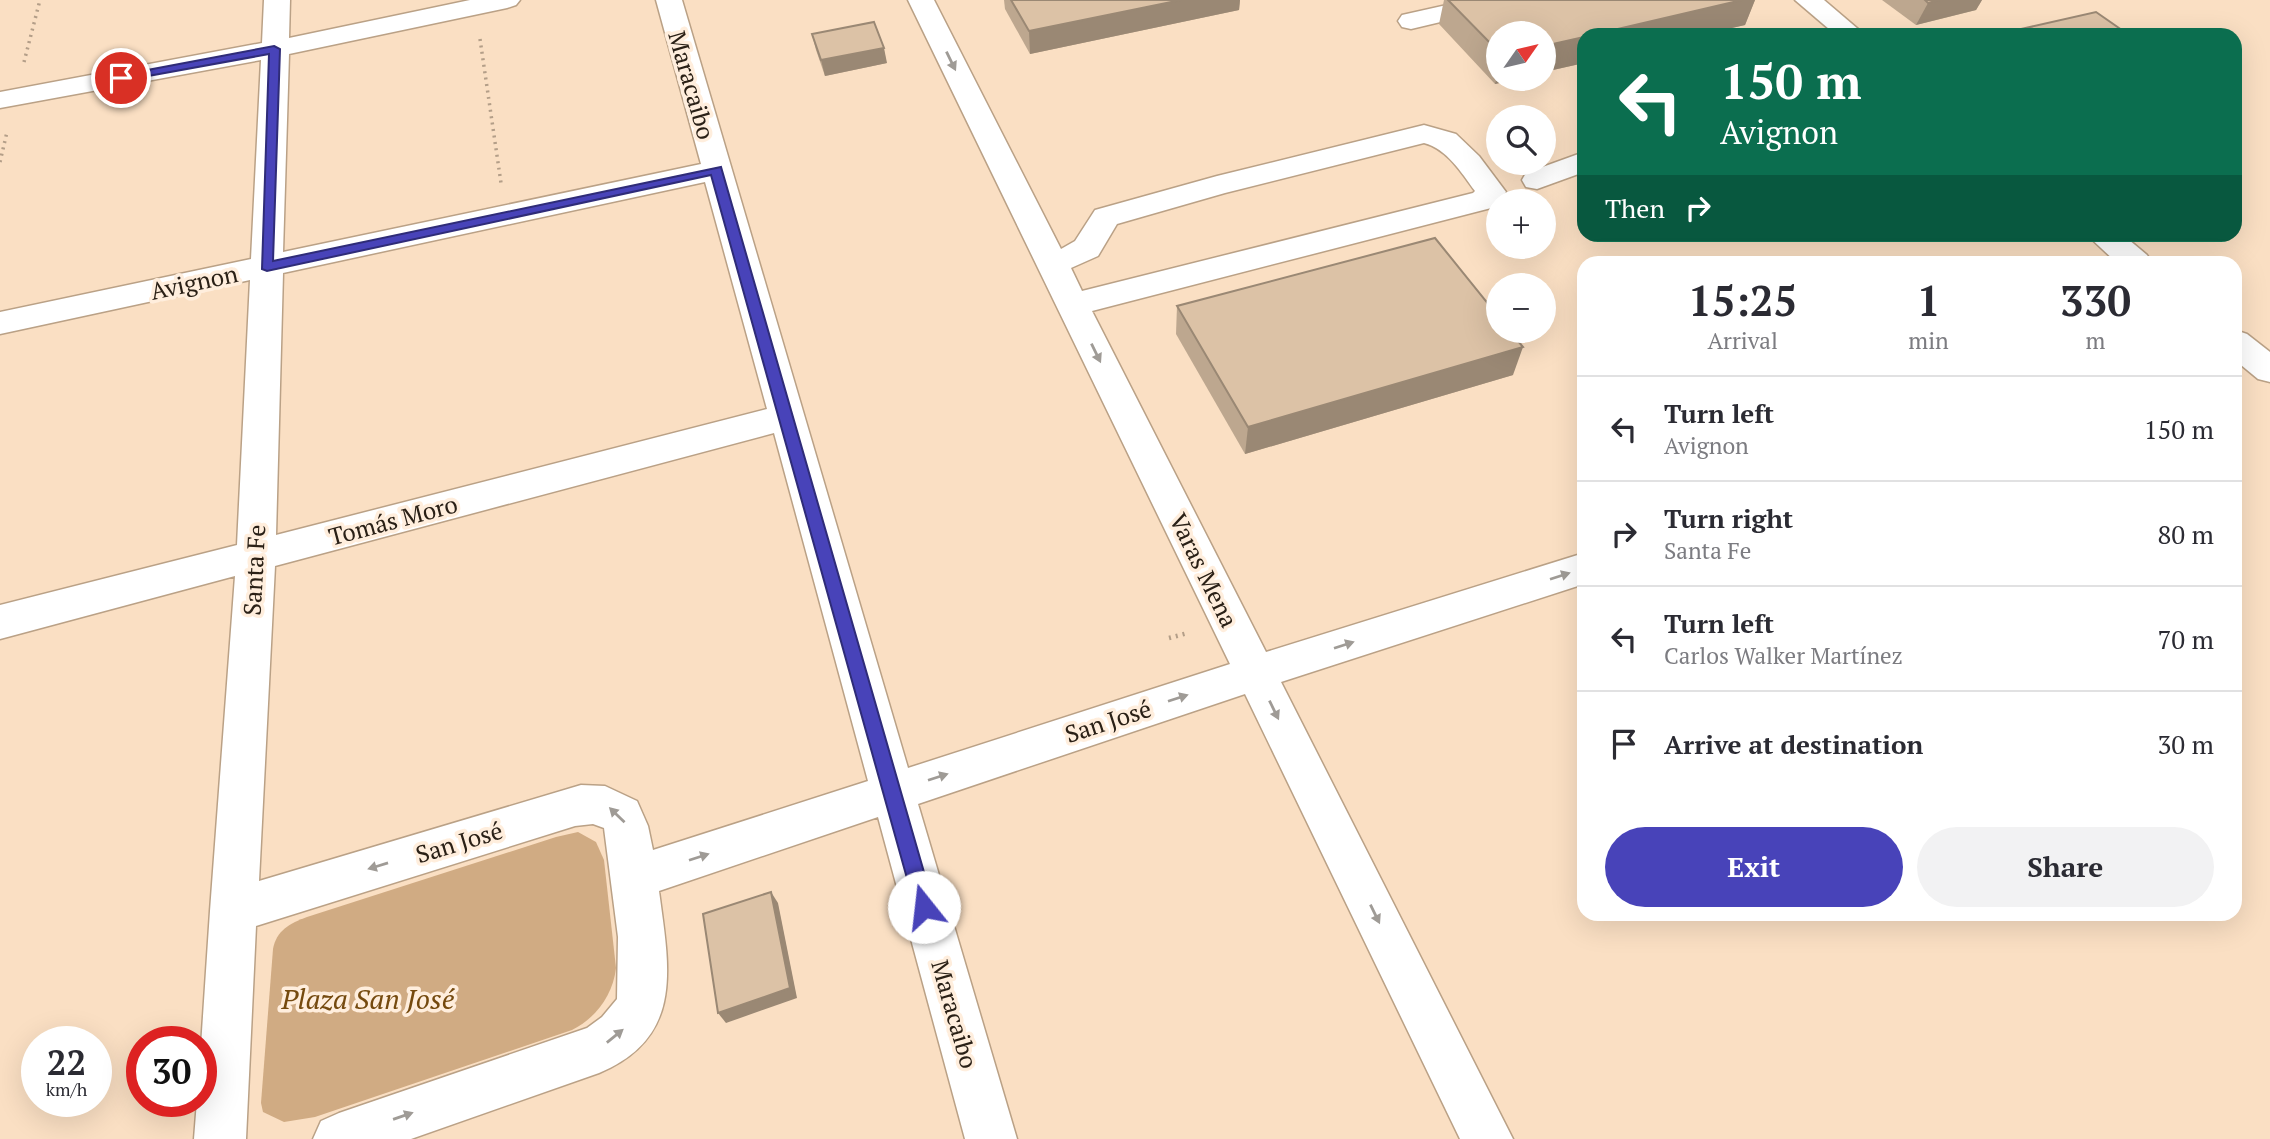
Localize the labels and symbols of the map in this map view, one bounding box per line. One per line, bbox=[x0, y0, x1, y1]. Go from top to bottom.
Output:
north arrow bbox=[1486, 21, 1556, 91]
street label: Maracaibo bbox=[661, 27, 723, 143]
pin bbox=[91, 48, 151, 108]
one-way arrow bbox=[946, 51, 957, 71]
street label: Avignon bbox=[147, 257, 241, 307]
one-way arrow bbox=[1090, 343, 1101, 363]
street label: Tomás Moro bbox=[325, 487, 461, 553]
street label: Varas Mena bbox=[1163, 508, 1245, 632]
street label: Santa Fe bbox=[236, 524, 272, 616]
one-way arrow bbox=[1550, 570, 1571, 580]
one-way arrow bbox=[1333, 639, 1354, 649]
street label: San José bbox=[1061, 692, 1155, 750]
one-way arrow bbox=[1167, 693, 1188, 703]
one-way arrow bbox=[1268, 700, 1279, 720]
one-way arrow bbox=[928, 772, 949, 782]
one-way arrow bbox=[608, 807, 625, 823]
street label: San José bbox=[412, 814, 506, 870]
one-way arrow bbox=[689, 851, 710, 862]
one-way arrow bbox=[367, 862, 388, 872]
position arrow bbox=[887, 870, 961, 944]
one-way arrow bbox=[1369, 904, 1380, 924]
street label: Maracaibo bbox=[924, 956, 986, 1072]
park label: Plaza San José bbox=[280, 980, 456, 1017]
speed limit sign: 30 bbox=[126, 1026, 217, 1117]
one-way arrow bbox=[606, 1029, 624, 1044]
one-way arrow bbox=[393, 1110, 414, 1121]

